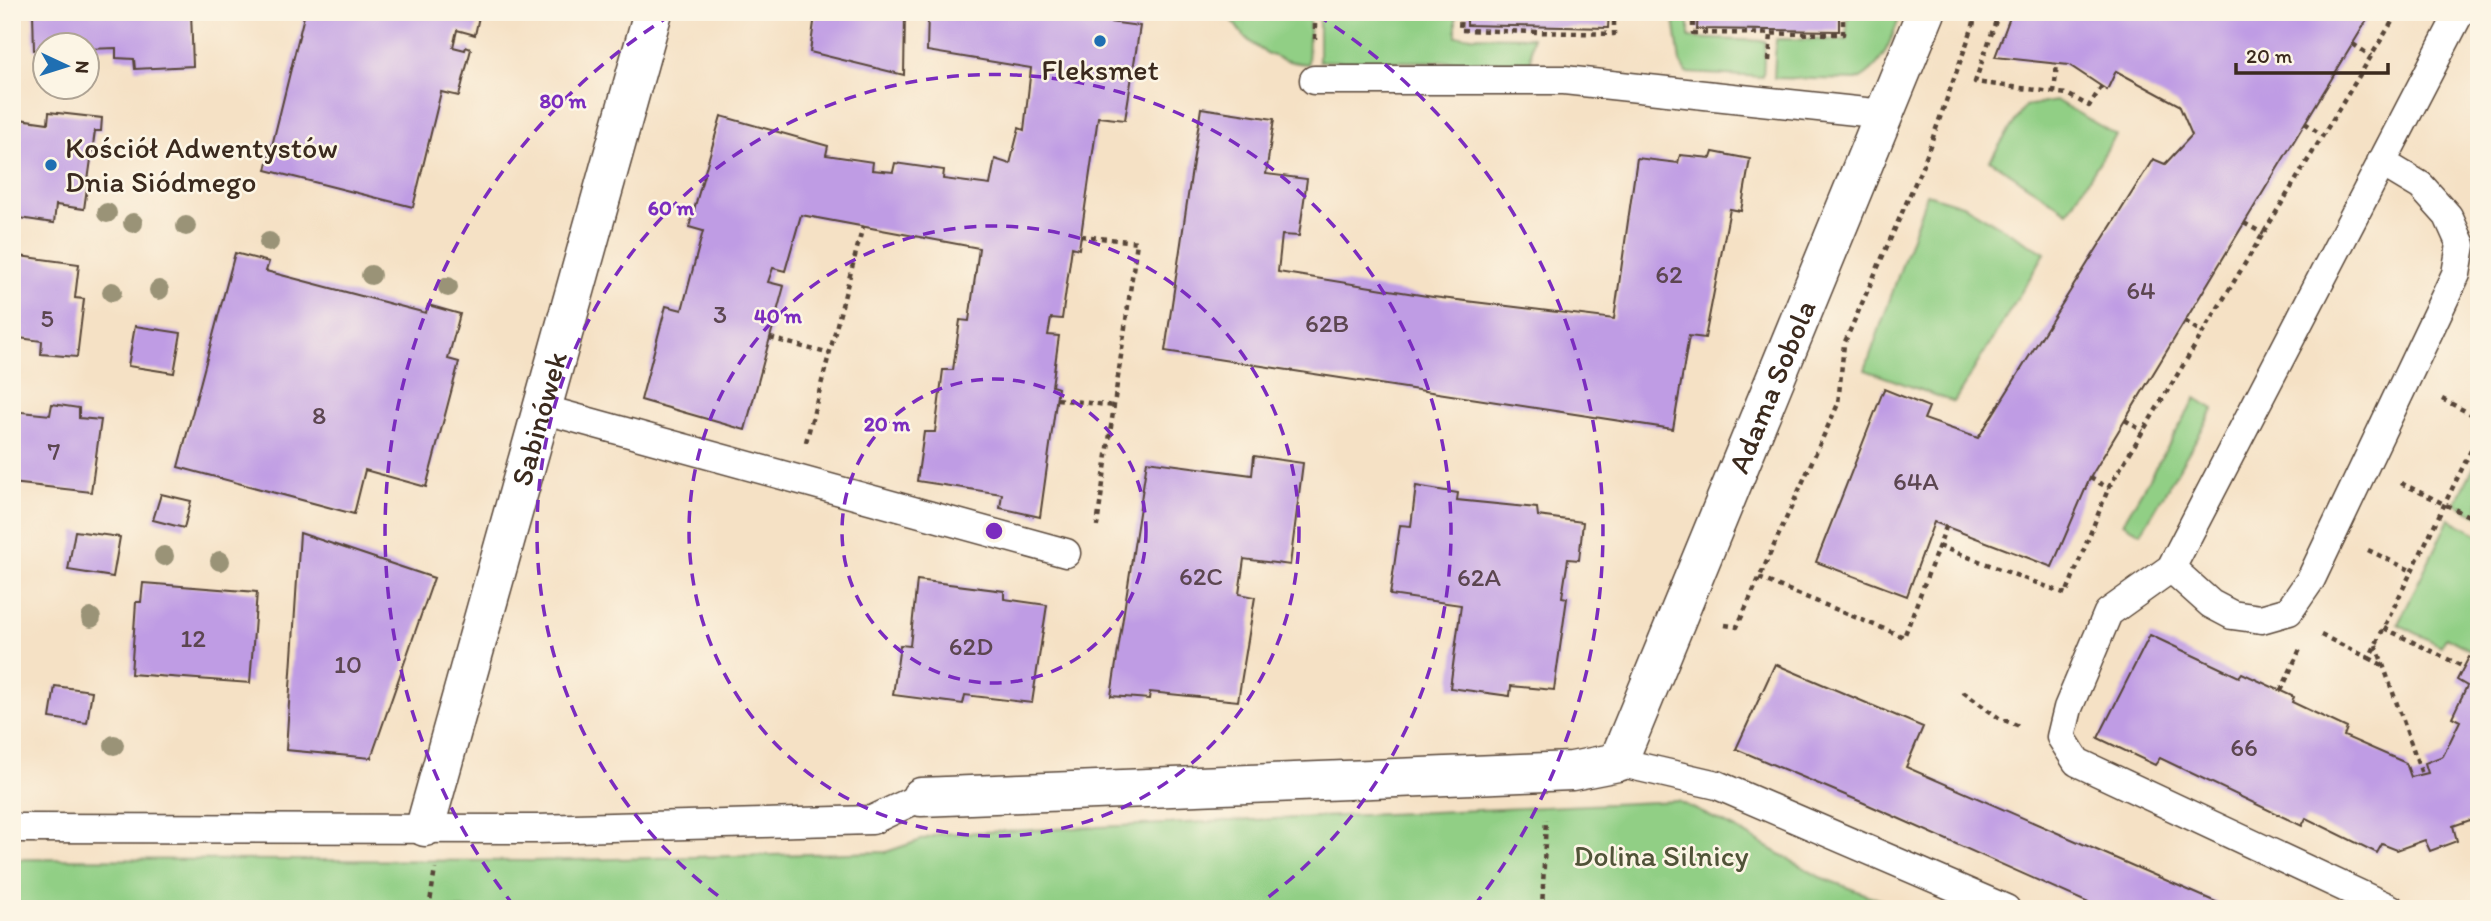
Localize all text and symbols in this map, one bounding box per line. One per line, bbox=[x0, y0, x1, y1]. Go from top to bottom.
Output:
north arrow bbox=[32, 32, 102, 102]
scale bar bbox=[2236, 32, 2388, 76]
marker: Fleksmet bbox=[1092, 33, 1108, 49]
text: 20 m bbox=[2246, 43, 2293, 68]
place label: Fleksmet bbox=[1041, 51, 1159, 88]
text: N bbox=[71, 60, 94, 74]
text: 80 m bbox=[540, 88, 587, 113]
place label: Kościół Adwentystów Dnia Siódmego bbox=[65, 129, 338, 200]
marker: Kościół Adwentystów Dnia Siódmego bbox=[43, 157, 59, 173]
text: 60 m bbox=[648, 195, 695, 220]
house number: 62 bbox=[1655, 258, 1683, 290]
house number: 64 bbox=[2126, 274, 2156, 306]
street label: Adama Sobola bbox=[1720, 294, 1824, 479]
house number: 3 bbox=[713, 298, 727, 330]
house number: 5 bbox=[40, 302, 54, 334]
text: 40 m bbox=[754, 303, 802, 328]
house number: 62B bbox=[1305, 307, 1349, 339]
street label: Sabinówek bbox=[502, 347, 575, 490]
house number: 8 bbox=[312, 399, 326, 431]
text: 20 m bbox=[864, 411, 911, 436]
house number: 7 bbox=[48, 435, 61, 467]
house number: 64A bbox=[1893, 465, 1939, 497]
centre of rings bbox=[982, 519, 1006, 543]
house number: 62C bbox=[1179, 560, 1223, 592]
house number: 62A bbox=[1457, 561, 1501, 593]
house number: 12 bbox=[180, 622, 206, 654]
house number: 62D bbox=[949, 630, 993, 662]
house number: 10 bbox=[334, 648, 362, 680]
house number: 66 bbox=[2230, 731, 2258, 763]
park label: Dolina Silnicy bbox=[1573, 837, 1749, 874]

